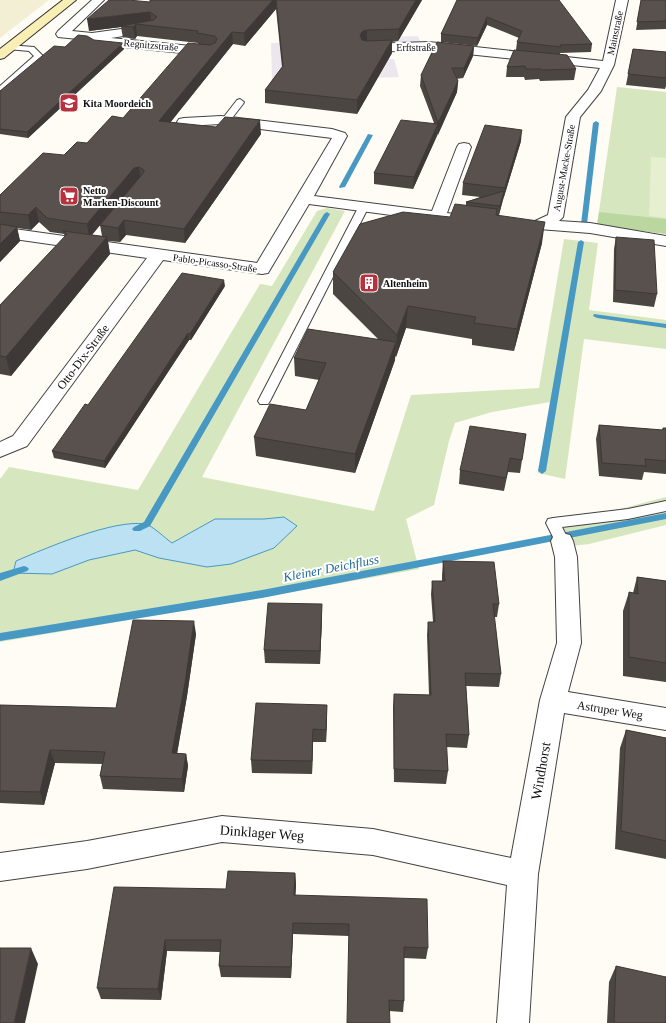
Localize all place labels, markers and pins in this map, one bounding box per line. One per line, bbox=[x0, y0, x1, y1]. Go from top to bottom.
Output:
school or university icon: Kita Moordeich bbox=[58, 92, 80, 114]
place label: Kita Moordeich bbox=[83, 98, 151, 109]
supermarket icon: Netto Marken-Discount bbox=[58, 185, 80, 207]
place label: Netto Marken-Discount bbox=[83, 185, 159, 208]
building icon: Altenheim bbox=[358, 272, 380, 294]
place label: Altenheim bbox=[383, 278, 428, 289]

